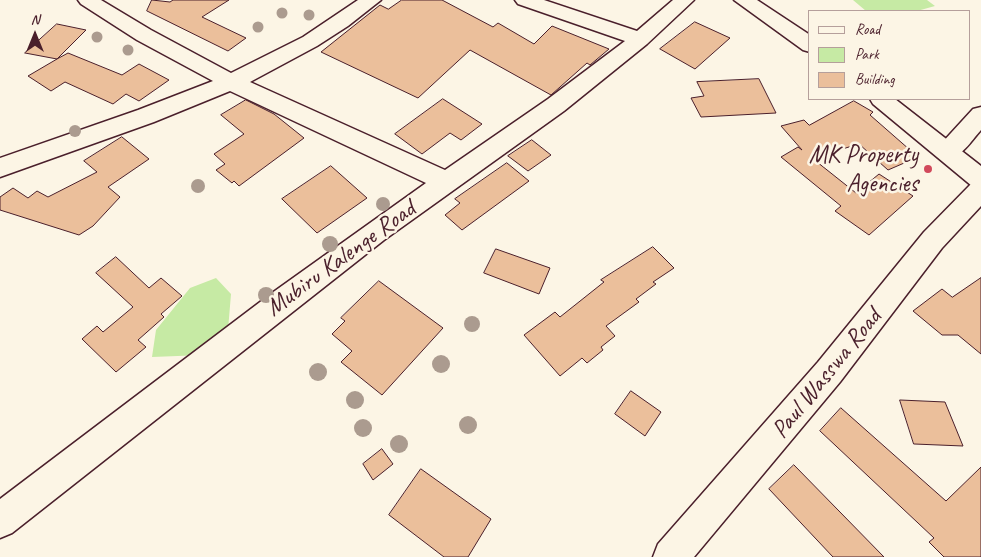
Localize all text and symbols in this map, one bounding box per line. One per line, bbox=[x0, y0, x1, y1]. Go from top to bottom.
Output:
north arrow bbox=[10, 10, 60, 60]
legend bbox=[808, 10, 971, 100]
text: N bbox=[31, 11, 39, 28]
text: Road bbox=[855, 20, 880, 39]
text: Park bbox=[855, 45, 879, 64]
text: Building bbox=[855, 70, 894, 89]
place label: MK Property Agencies bbox=[809, 140, 918, 199]
marker: MK Property Agencies bbox=[922, 163, 934, 175]
street label: Mubiru Kalenge Road bbox=[260, 195, 422, 323]
street label: Paul Wasswa Road bbox=[766, 303, 888, 445]

